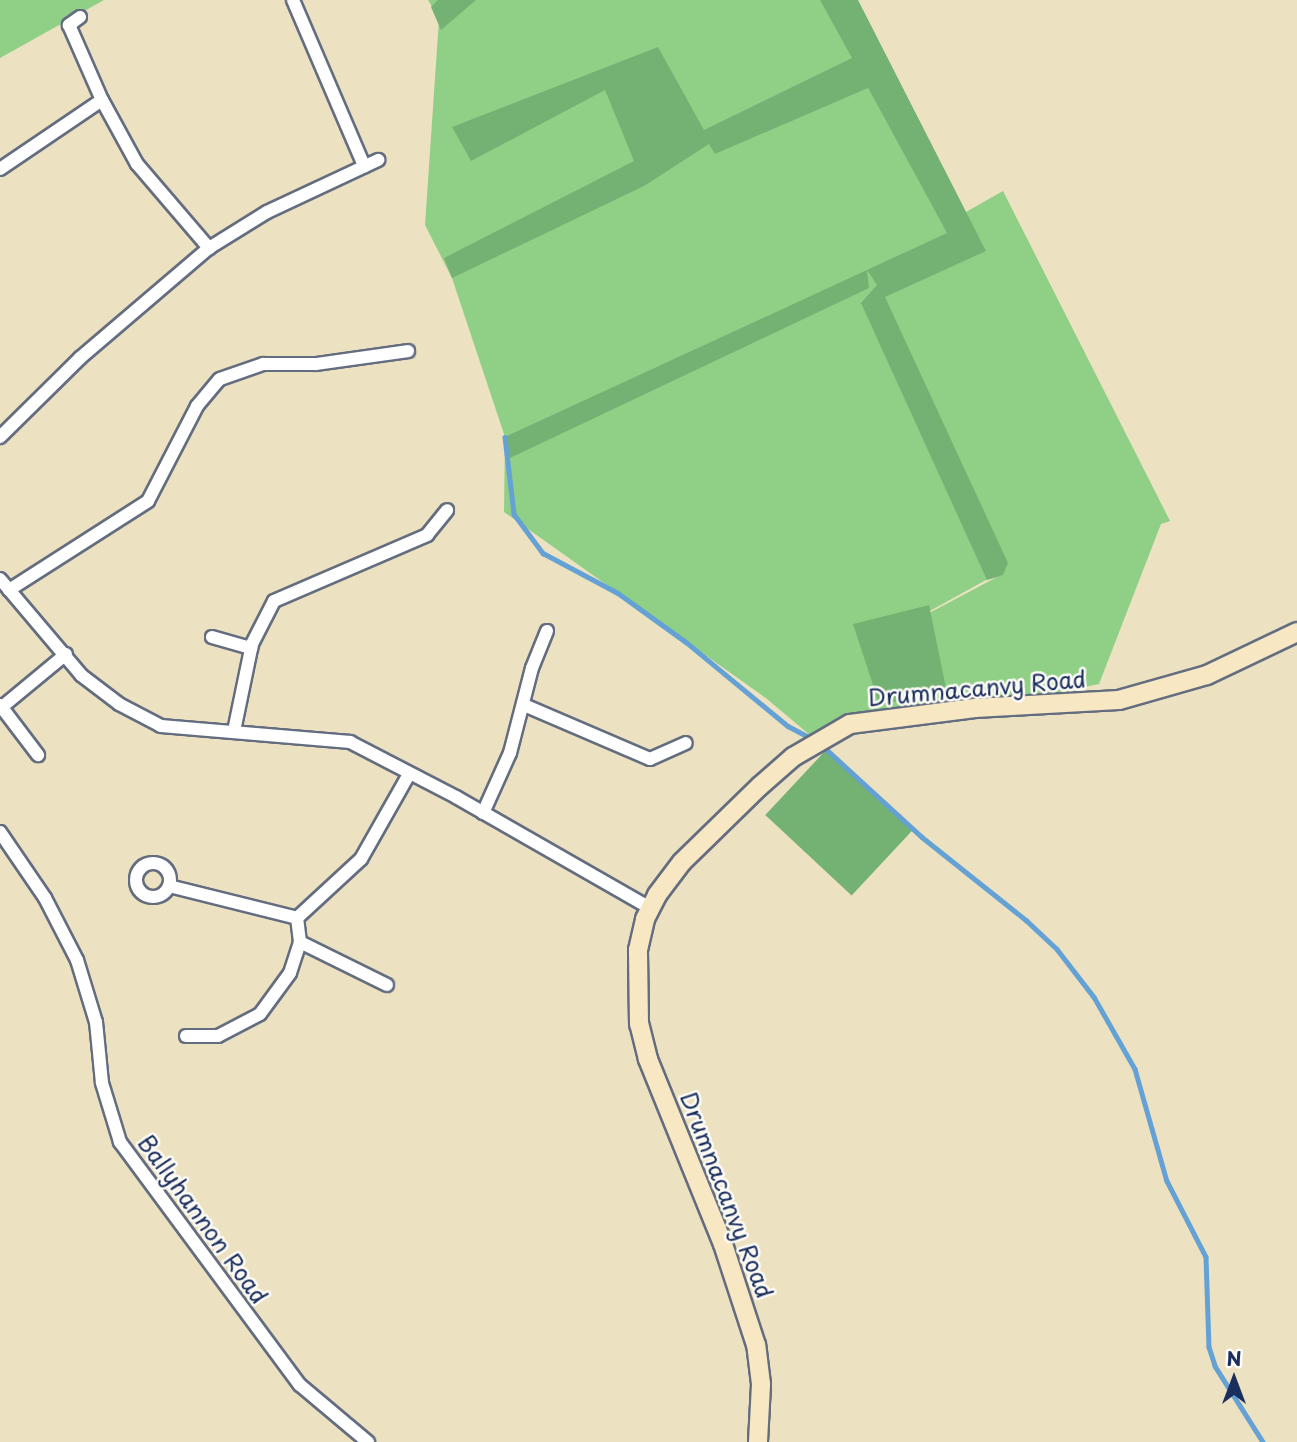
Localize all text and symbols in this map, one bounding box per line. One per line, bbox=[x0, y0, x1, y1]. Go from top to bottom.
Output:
street label: Drumnacanvy Road bbox=[866, 665, 1088, 711]
street label: Drumnacanvy Road bbox=[675, 1088, 779, 1302]
street label: Ballyhannon Road bbox=[132, 1129, 274, 1309]
north arrow bbox=[1199, 1344, 1269, 1414]
text: N bbox=[1226, 1344, 1242, 1372]

